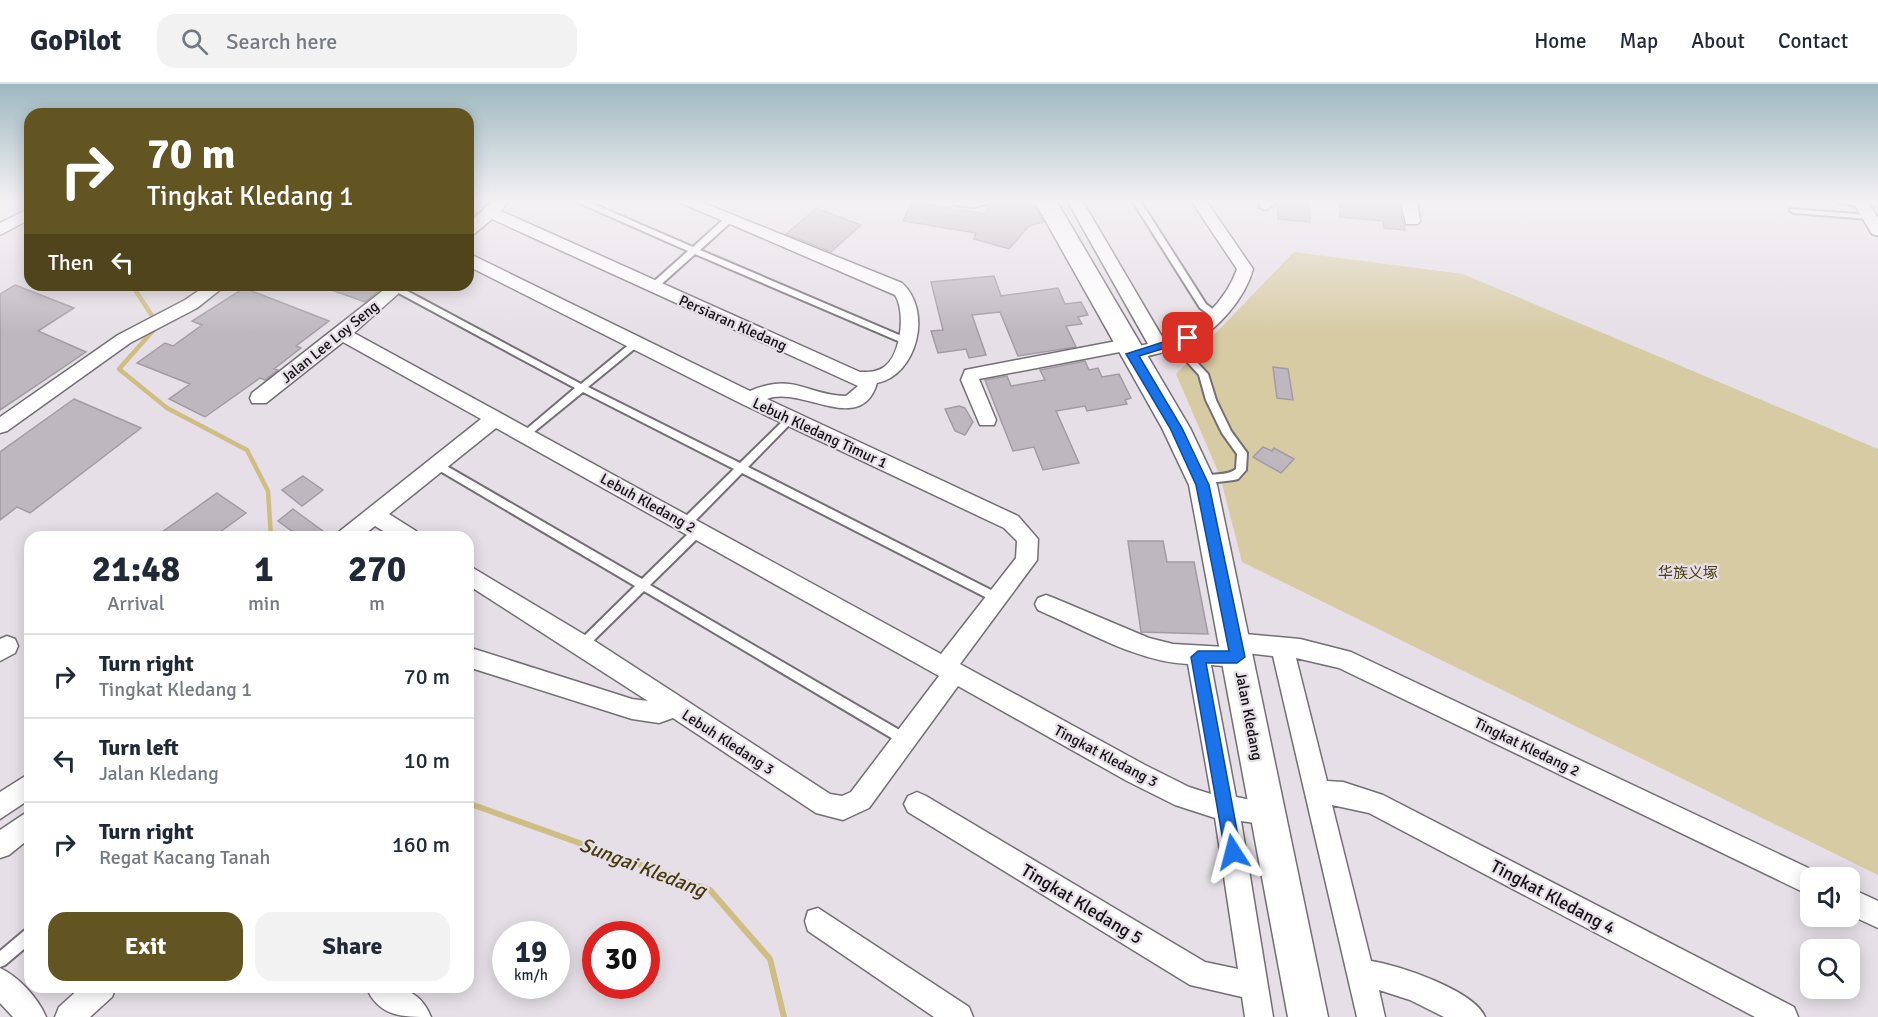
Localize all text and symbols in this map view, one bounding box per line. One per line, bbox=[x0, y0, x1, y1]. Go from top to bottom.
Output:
search box bbox=[157, 14, 577, 68]
text: GoPilot bbox=[30, 24, 121, 58]
icon: search bbox=[178, 25, 211, 58]
text: Search here bbox=[226, 28, 337, 55]
text: Home bbox=[1534, 28, 1587, 54]
text: Map bbox=[1620, 28, 1658, 54]
text: About bbox=[1691, 28, 1745, 54]
text: Contact bbox=[1778, 28, 1848, 54]
text: 70 m bbox=[147, 129, 236, 180]
icon: right bbox=[48, 132, 126, 210]
text: Tingkat Kledang 1 bbox=[147, 180, 354, 213]
icon: left bbox=[106, 246, 139, 279]
text: Then bbox=[48, 249, 94, 276]
street label: Persiaran Kledang bbox=[676, 291, 790, 355]
street label: Jalan Lee Loy Seng bbox=[278, 297, 383, 387]
pin bbox=[1162, 312, 1213, 363]
icon: arrive bbox=[1171, 321, 1204, 354]
street label: Lebuh Kledang Timur 1 bbox=[750, 394, 890, 472]
street label: Lebuh Kledang 2 bbox=[597, 469, 699, 537]
text: 21:48 bbox=[92, 547, 180, 592]
text: 1 bbox=[254, 547, 274, 592]
text: 270 bbox=[348, 547, 406, 592]
park label: 华族义塚 bbox=[1658, 564, 1718, 582]
text: Arrival bbox=[107, 591, 165, 616]
text: min bbox=[248, 591, 280, 616]
text: m bbox=[369, 591, 385, 616]
text: Turn right bbox=[99, 650, 194, 677]
icon: right bbox=[48, 660, 81, 693]
text: 70 m bbox=[404, 663, 450, 690]
street label: Jalan Kledang bbox=[1232, 670, 1266, 762]
text: Tingkat Kledang 1 bbox=[99, 677, 252, 702]
street label: Lebuh Kledang 3 bbox=[679, 706, 777, 778]
street label: Tingkat Kledang 2 bbox=[1471, 714, 1583, 780]
street label: Tingkat Kledang 3 bbox=[1051, 721, 1161, 791]
text: Turn left bbox=[99, 734, 179, 761]
icon: left bbox=[48, 744, 81, 777]
text: 10 m bbox=[404, 747, 450, 774]
text: Jalan Kledang bbox=[99, 761, 219, 786]
text: Turn right bbox=[99, 818, 194, 845]
position arrow bbox=[1201, 820, 1265, 884]
icon: right bbox=[48, 828, 81, 861]
text: 160 m bbox=[392, 831, 450, 858]
water label: Sungai Kledang bbox=[576, 832, 711, 904]
text: Regat Kacang Tanah bbox=[99, 845, 271, 870]
street label: Tingkat Kledang 4 bbox=[1487, 855, 1619, 939]
street label: Tingkat Kledang 5 bbox=[1017, 859, 1147, 949]
map controls bbox=[1800, 867, 1860, 999]
button: sound bbox=[1800, 867, 1860, 927]
button: Exit bbox=[48, 912, 243, 981]
button: Share bbox=[255, 912, 450, 981]
speed limit sign: 30 bbox=[582, 921, 660, 999]
text: 19 bbox=[515, 934, 547, 971]
button: search bbox=[1800, 939, 1860, 999]
text: km/h bbox=[514, 966, 548, 984]

